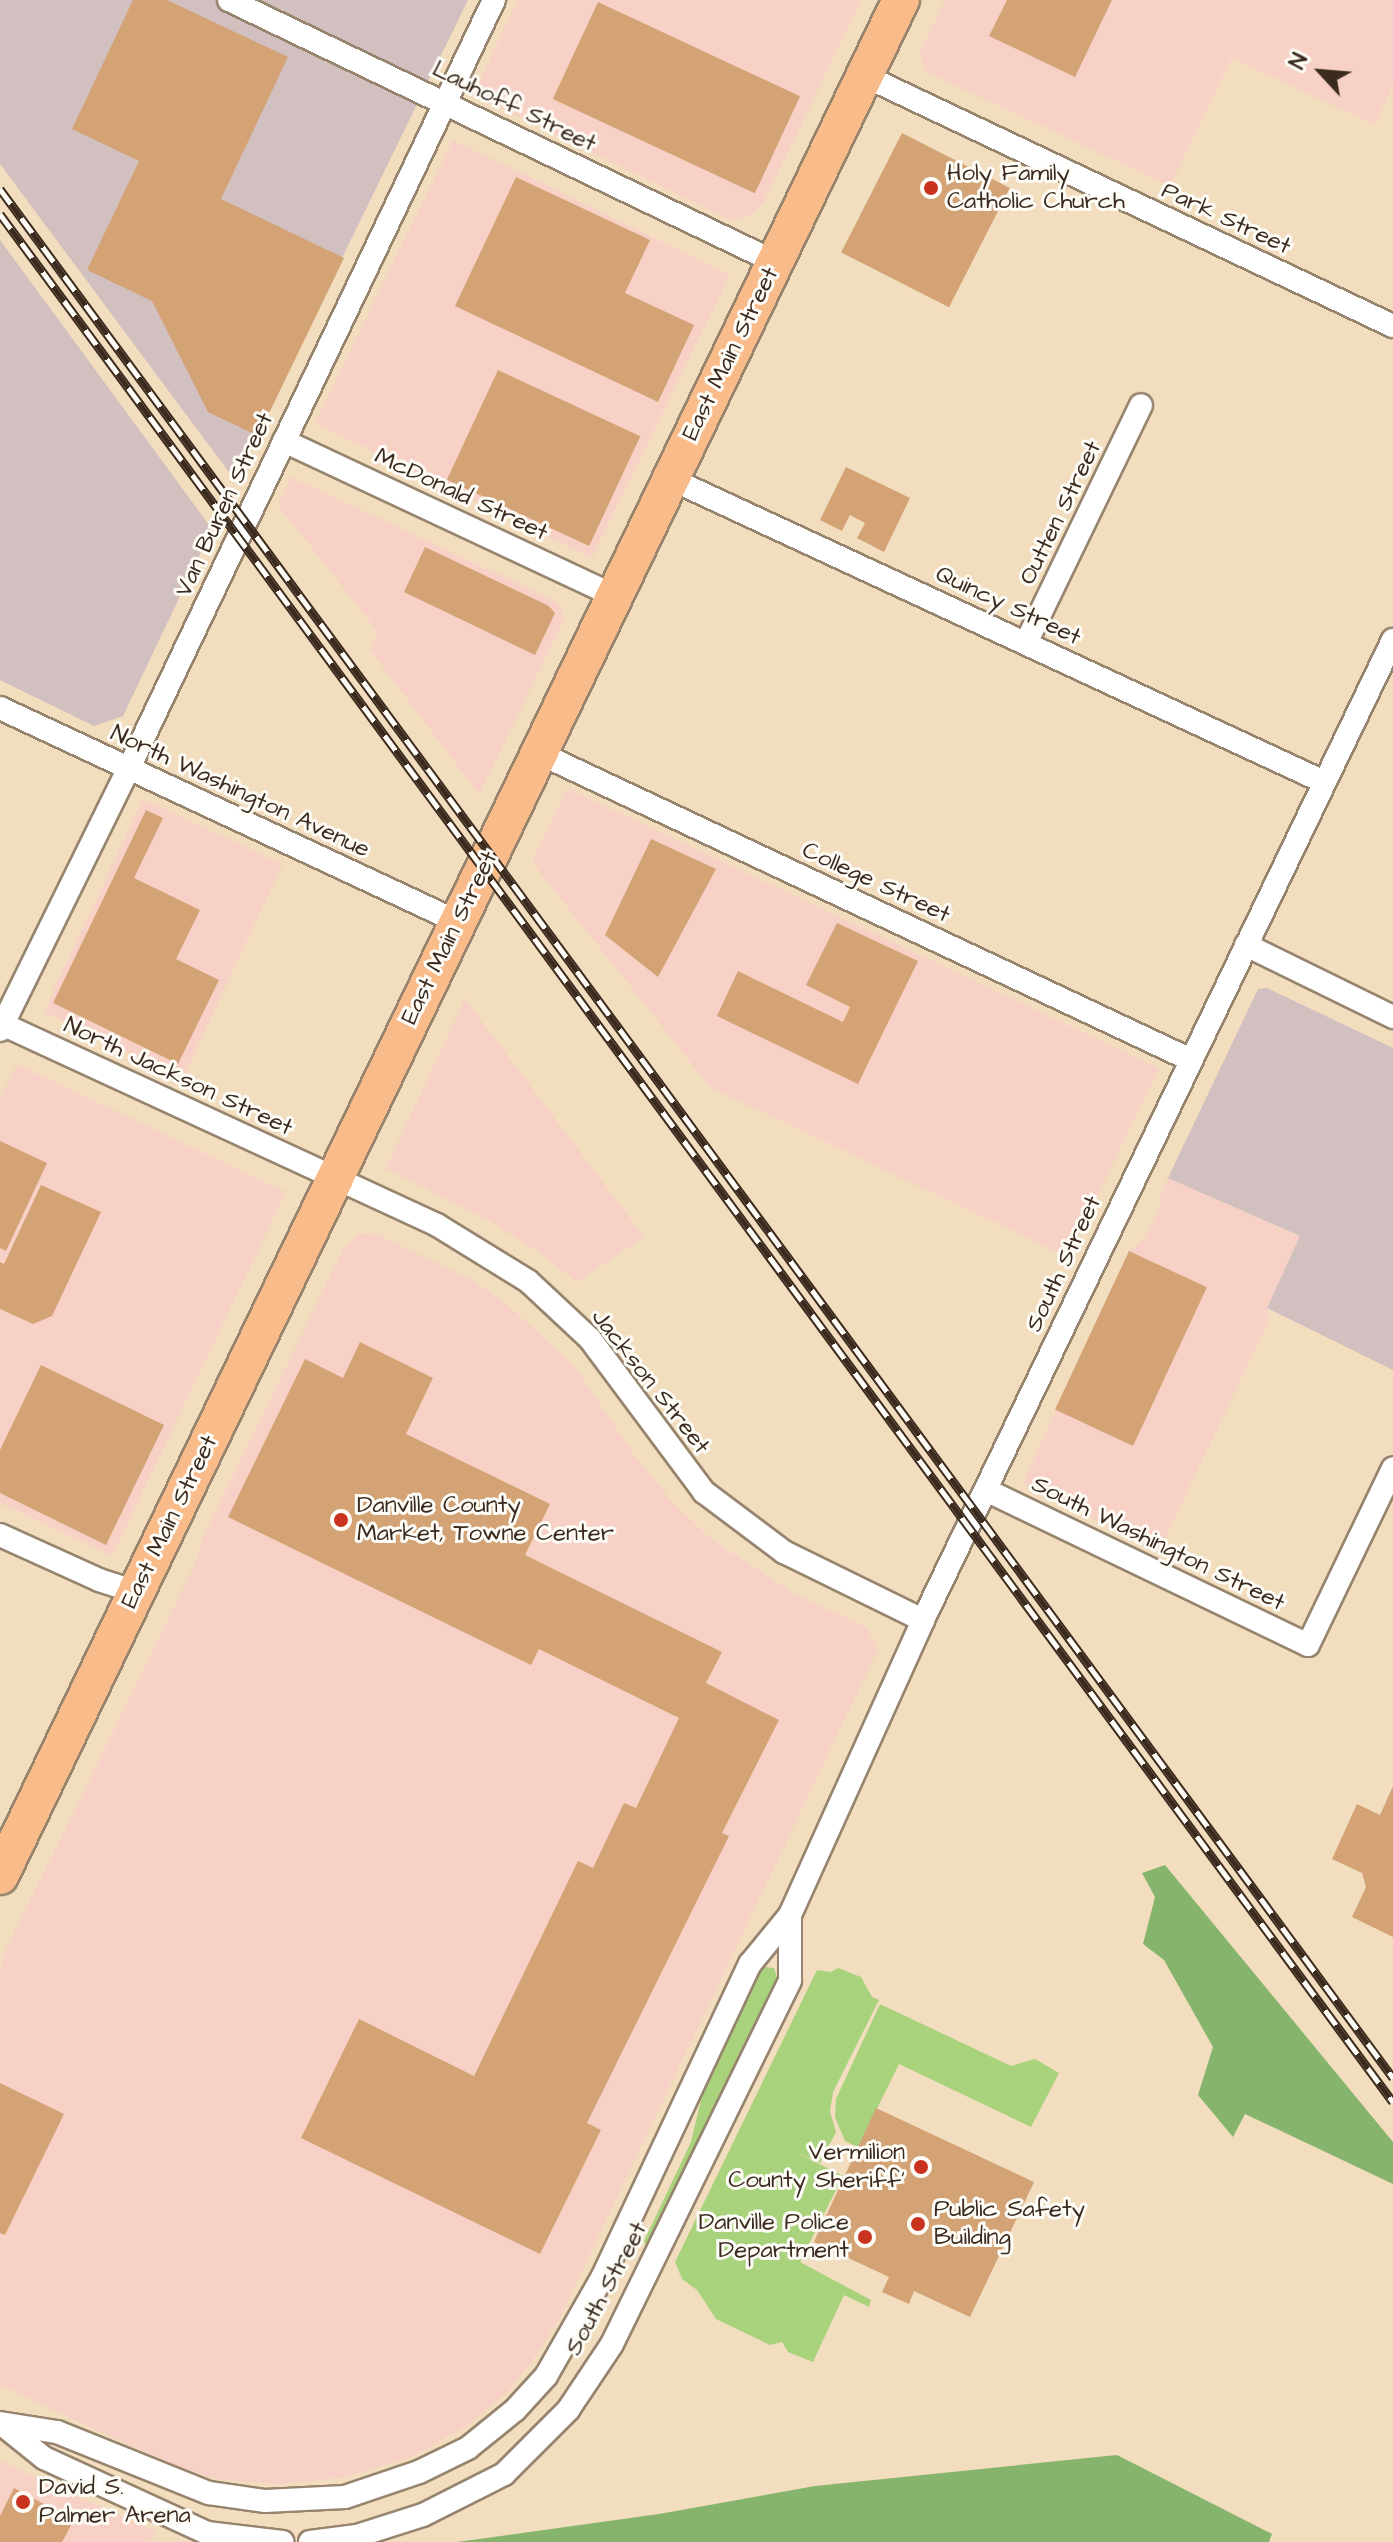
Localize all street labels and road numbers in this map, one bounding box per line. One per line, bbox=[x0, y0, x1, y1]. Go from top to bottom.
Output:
street label: Lauhoff Street bbox=[427, 55, 601, 159]
street label: Park Street bbox=[1157, 177, 1295, 261]
street label: East Main Street bbox=[677, 263, 785, 445]
street label: Van Buren Street bbox=[170, 408, 280, 602]
street label: Outten Street bbox=[1014, 436, 1108, 590]
street label: McDonald Street bbox=[370, 442, 552, 548]
street label: Quincy Street bbox=[931, 560, 1085, 652]
street label: North Washington Avenue bbox=[106, 719, 374, 865]
street label: College Street bbox=[797, 836, 955, 930]
street label: East Main Street bbox=[396, 847, 504, 1029]
street label: North Jackson Street bbox=[59, 1011, 297, 1143]
street label: South Street bbox=[1020, 1192, 1108, 1336]
street label: Jackson Street bbox=[584, 1304, 716, 1460]
street label: East Main Street bbox=[116, 1431, 224, 1613]
street label: South Washington Street bbox=[1027, 1470, 1289, 1618]
street label: South Street bbox=[560, 2218, 654, 2360]

